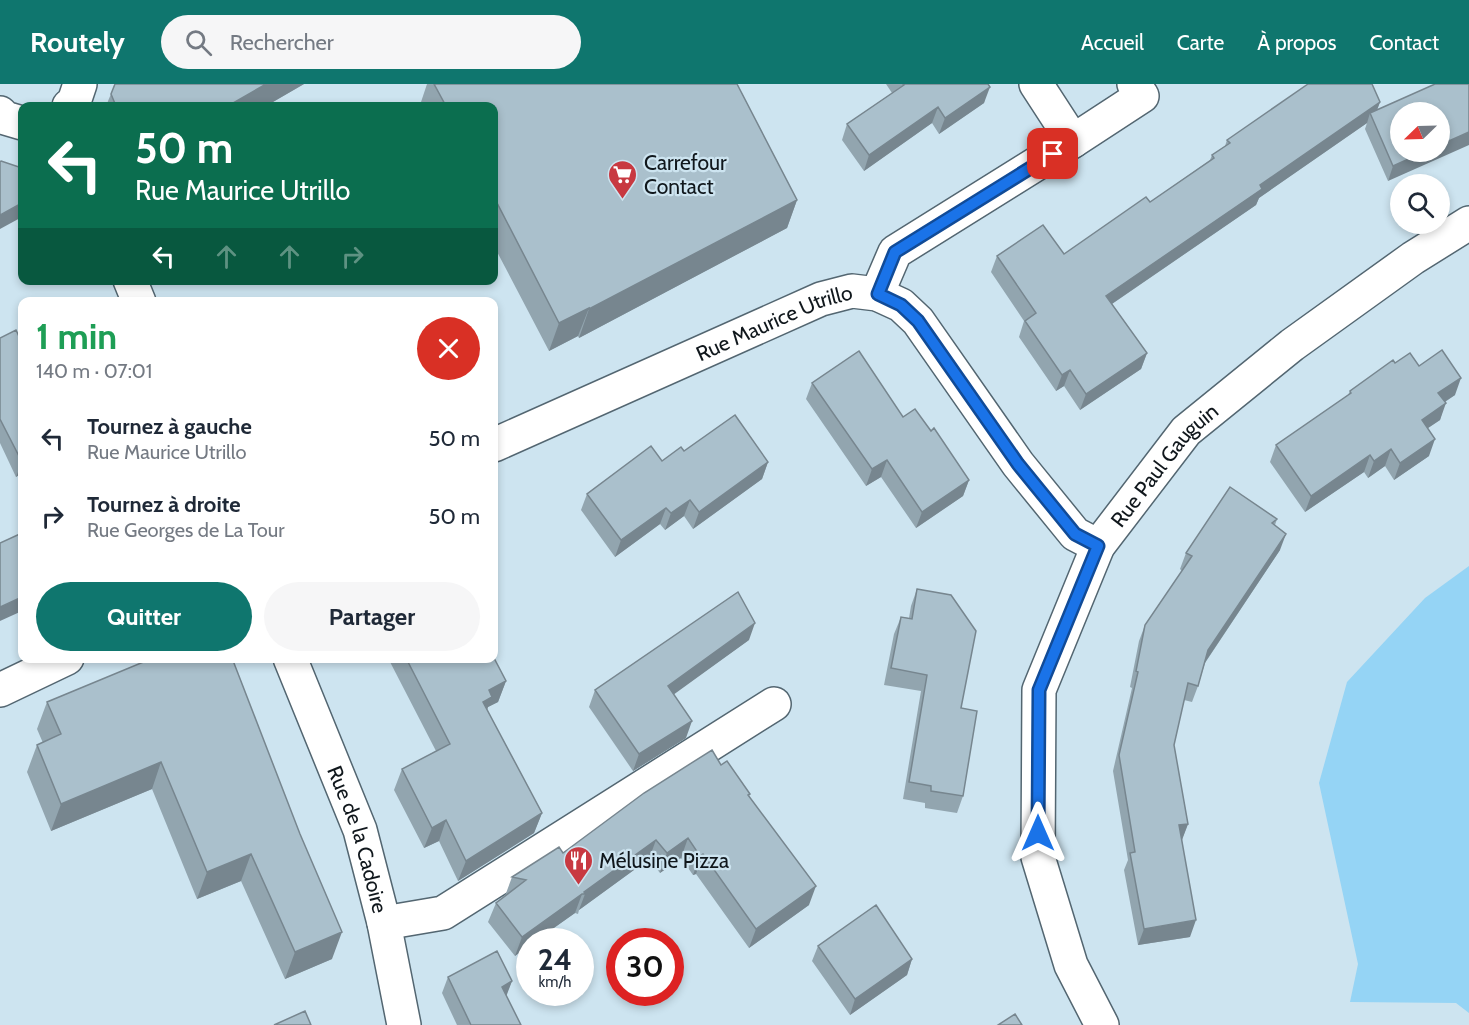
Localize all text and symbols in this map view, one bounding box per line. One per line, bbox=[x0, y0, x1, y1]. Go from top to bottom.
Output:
search box bbox=[161, 15, 581, 69]
text: Routely bbox=[30, 25, 125, 59]
icon: search bbox=[182, 26, 215, 59]
text: Rechercher bbox=[230, 29, 334, 56]
text: Accueil bbox=[1081, 30, 1144, 55]
text: Carte bbox=[1177, 30, 1224, 55]
text: À propos bbox=[1257, 30, 1336, 55]
text: Contact bbox=[1369, 30, 1439, 55]
north arrow bbox=[1390, 102, 1450, 162]
map controls bbox=[1390, 102, 1450, 234]
text: 50 m bbox=[135, 122, 233, 174]
icon: left bbox=[36, 126, 114, 204]
pin bbox=[1027, 128, 1078, 179]
icon: arrive bbox=[1036, 137, 1069, 170]
place label: Carrefour Contact bbox=[644, 150, 727, 199]
supermarket icon: Carrefour Contact bbox=[607, 158, 639, 200]
text: Rue Maurice Utrillo bbox=[135, 174, 350, 207]
button: search bbox=[1390, 174, 1450, 234]
icon: left bbox=[147, 240, 180, 273]
icon: ahead bbox=[210, 240, 243, 273]
icon: ahead bbox=[273, 240, 306, 273]
icon: right bbox=[336, 240, 369, 273]
street label: Rue Maurice Utrillo bbox=[692, 279, 855, 366]
text: 1 min bbox=[36, 314, 117, 358]
button: close bbox=[417, 317, 480, 380]
text: 140 m · 07:01 bbox=[36, 359, 152, 383]
street label: Rue Paul Gauguin bbox=[1105, 398, 1223, 532]
text: Tournez à gauche bbox=[87, 413, 252, 440]
icon: left bbox=[36, 422, 69, 455]
text: 50 m bbox=[428, 425, 480, 452]
text: Rue Maurice Utrillo bbox=[87, 440, 246, 464]
text: Tournez à droite bbox=[87, 491, 241, 518]
icon: right bbox=[36, 500, 69, 533]
text: 50 m bbox=[428, 503, 480, 530]
text: Rue Georges de La Tour bbox=[87, 518, 285, 542]
button: Quitter bbox=[36, 582, 252, 651]
button: Partager bbox=[264, 582, 480, 651]
street label: Rue de la Cadoire bbox=[323, 762, 393, 916]
position arrow bbox=[1006, 801, 1070, 865]
restaurant icon: Mélusine Pizza bbox=[562, 844, 594, 886]
place label: Mélusine Pizza bbox=[599, 848, 729, 873]
speed limit sign: 30 bbox=[606, 928, 684, 1006]
text: 24 bbox=[538, 941, 572, 978]
text: km/h bbox=[539, 973, 571, 991]

